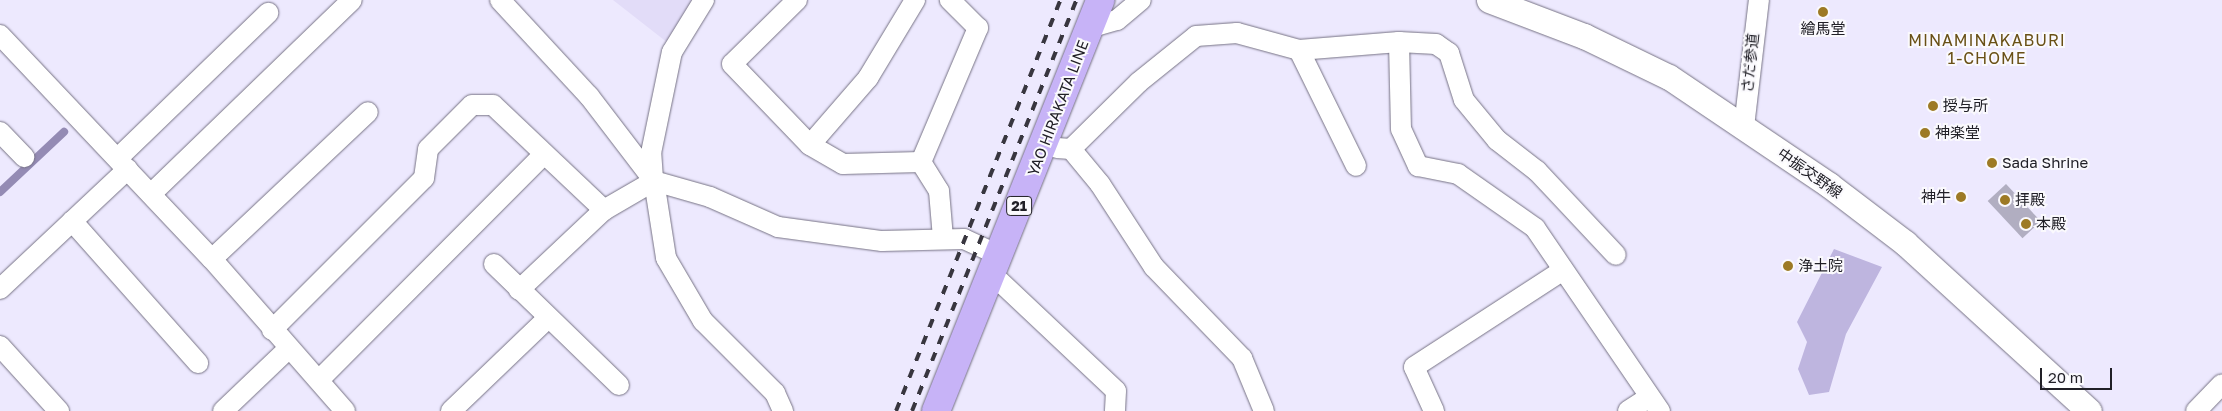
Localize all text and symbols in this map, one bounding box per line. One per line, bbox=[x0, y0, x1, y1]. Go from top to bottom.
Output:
marker: 繪馬堂 bbox=[1817, 6, 1829, 18]
place label: 繪馬堂 bbox=[1801, 20, 1845, 38]
district label: MINAMINAKABURI 1-CHOME bbox=[1906, 30, 2068, 68]
street label: さだ参道 bbox=[1738, 32, 1762, 94]
street label: YAO HIRAKATA LINE bbox=[1024, 37, 1092, 179]
place label: 授与所 bbox=[1943, 97, 1988, 115]
marker: 授与所 bbox=[1927, 100, 1939, 112]
place label: 神楽堂 bbox=[1935, 124, 1980, 142]
marker: 神楽堂 bbox=[1919, 127, 1931, 139]
street label: 中振交野線 bbox=[1774, 144, 1846, 202]
place label: Sada Shrine bbox=[2002, 154, 2088, 172]
marker: Sada Shrine bbox=[1986, 157, 1998, 169]
place label: 神牛 bbox=[1921, 188, 1951, 206]
marker: 神牛 bbox=[1955, 191, 1967, 203]
place label: 拝殿 bbox=[2015, 191, 2045, 209]
marker: 拝殿 bbox=[1999, 194, 2011, 206]
road number: 21 bbox=[1005, 195, 1033, 218]
place label: 本殿 bbox=[2036, 215, 2066, 233]
marker: 本殿 bbox=[2020, 218, 2032, 230]
place label: 浄土院 bbox=[1798, 257, 1843, 275]
marker: 浄土院 bbox=[1782, 260, 1794, 272]
scale bar bbox=[2042, 358, 2114, 390]
text: 20 m bbox=[2048, 368, 2083, 386]

